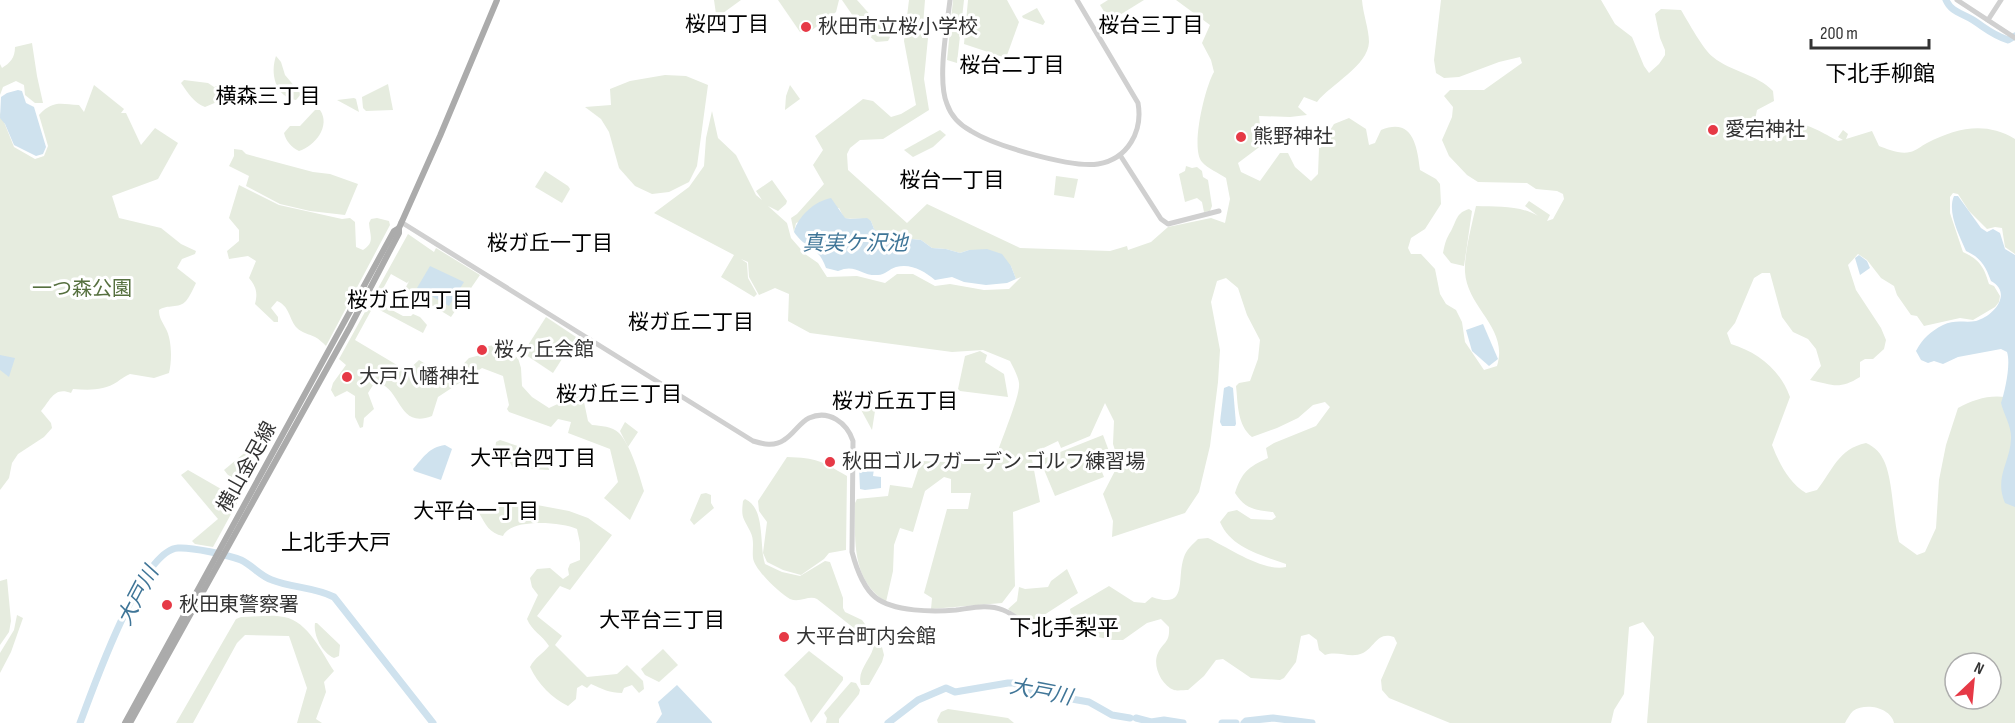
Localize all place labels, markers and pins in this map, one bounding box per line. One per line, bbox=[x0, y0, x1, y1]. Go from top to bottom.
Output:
place label: 秋田市立桜小学校 bbox=[818, 15, 978, 39]
marker: 秋田市立桜小学校 bbox=[799, 20, 813, 34]
place label: 愛宕神社 bbox=[1725, 118, 1805, 142]
marker: 愛宕神社 bbox=[1706, 123, 1720, 137]
place label: 熊野神社 bbox=[1253, 125, 1333, 149]
marker: 熊野神社 bbox=[1234, 130, 1248, 144]
place label: 桜ヶ丘会館 bbox=[494, 338, 594, 362]
marker: 桜ヶ丘会館 bbox=[475, 343, 489, 357]
place label: 大戸八幡神社 bbox=[359, 365, 479, 389]
marker: 大戸八幡神社 bbox=[340, 370, 354, 384]
place label: 秋田ゴルフガーデン ゴルフ練習場 bbox=[842, 450, 1145, 474]
marker: 秋田ゴルフガーデン ゴルフ練習場 bbox=[823, 455, 837, 469]
place label: 秋田東警察署 bbox=[179, 593, 299, 617]
marker: 秋田東警察署 bbox=[160, 598, 174, 612]
place label: 大平台町内会館 bbox=[796, 625, 936, 649]
marker: 大平台町内会館 bbox=[777, 630, 791, 644]

